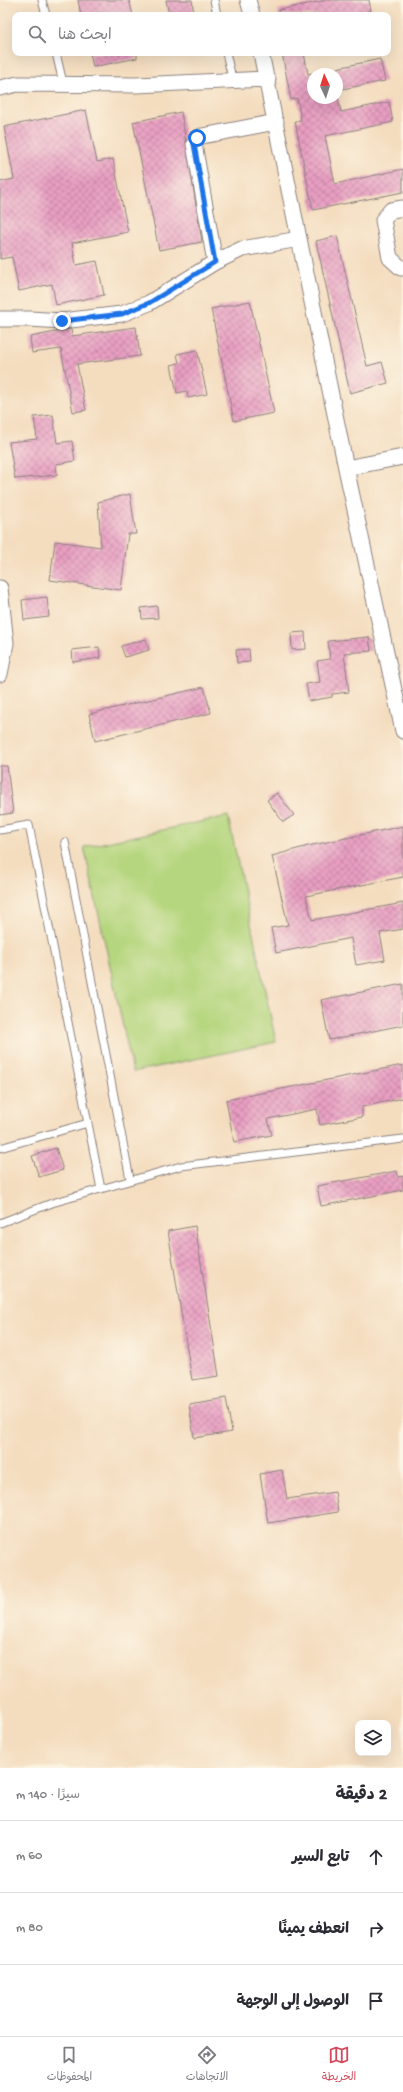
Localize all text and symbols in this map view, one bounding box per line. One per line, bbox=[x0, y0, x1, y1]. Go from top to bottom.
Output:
search box bbox=[12, 12, 391, 56]
icon: search bbox=[26, 23, 48, 45]
text: ابحث هنا bbox=[58, 27, 112, 45]
north arrow bbox=[307, 68, 343, 104]
route start bbox=[188, 129, 206, 147]
route end bbox=[53, 312, 71, 330]
map controls bbox=[355, 1720, 391, 1756]
button: layers bbox=[355, 1720, 391, 1756]
text: 2 دقيقة bbox=[335, 1786, 387, 1806]
text: سيرًا · 140 m bbox=[16, 1788, 80, 1803]
icon: ahead bbox=[365, 1846, 387, 1868]
text: 60 m bbox=[16, 1849, 42, 1864]
text: تابع السير bbox=[292, 1849, 349, 1867]
icon: right bbox=[365, 1918, 387, 1940]
text: 80 m bbox=[16, 1921, 43, 1936]
text: انعطف يمينًا bbox=[278, 1921, 349, 1939]
icon: arrive bbox=[365, 1990, 387, 2012]
text: الوصول إلى الوجهة bbox=[236, 1993, 349, 2011]
tab: المحفوظات bbox=[47, 2044, 92, 2086]
tab: الاتجاهات bbox=[186, 2044, 228, 2086]
tab: الخريطة bbox=[322, 2044, 356, 2086]

